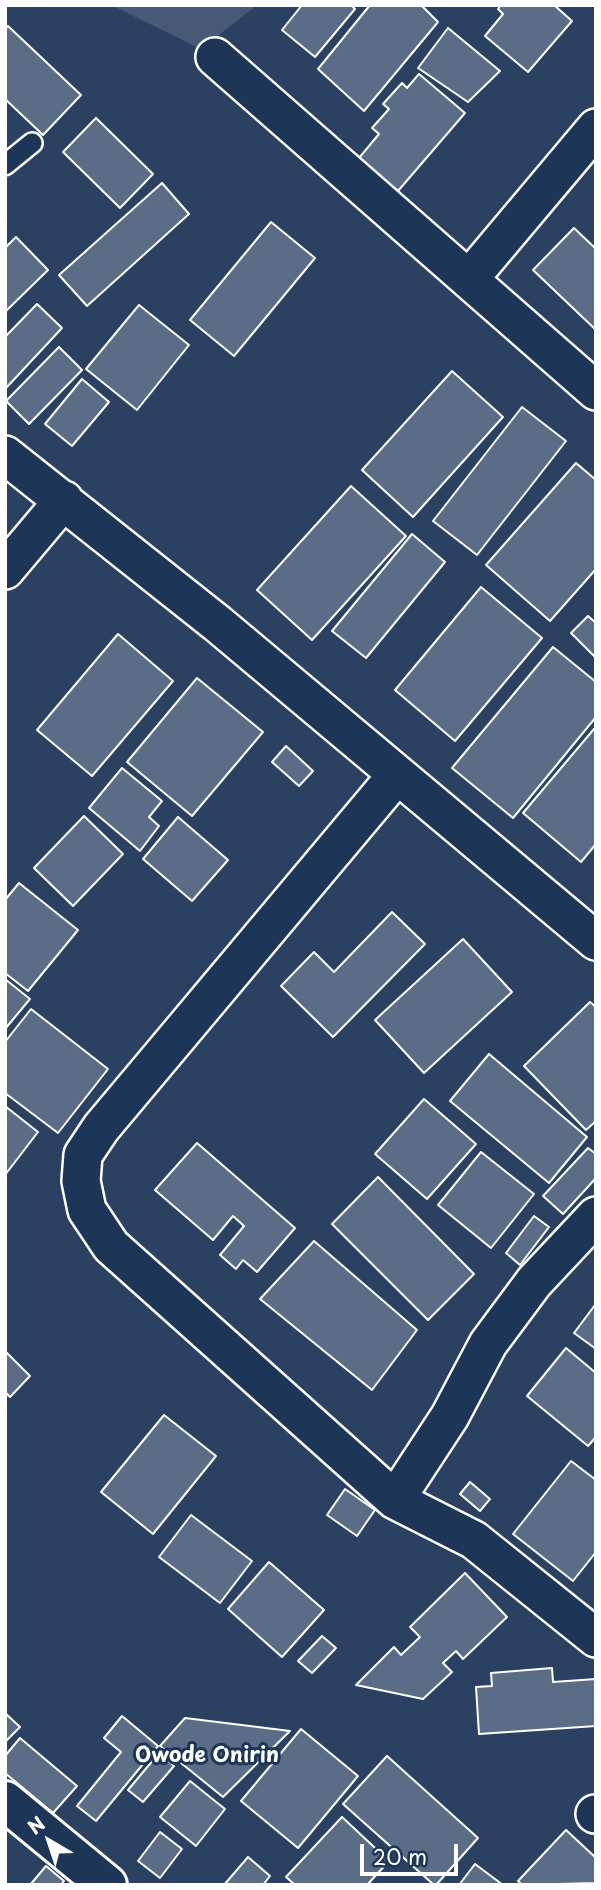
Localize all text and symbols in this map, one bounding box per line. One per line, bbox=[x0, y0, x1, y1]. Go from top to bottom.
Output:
district label: Owode Onirin bbox=[135, 1743, 279, 1769]
north arrow bbox=[14, 1806, 84, 1876]
text: N bbox=[21, 1809, 50, 1840]
scale bar bbox=[363, 1830, 461, 1874]
text: 20 m bbox=[373, 1840, 427, 1872]

